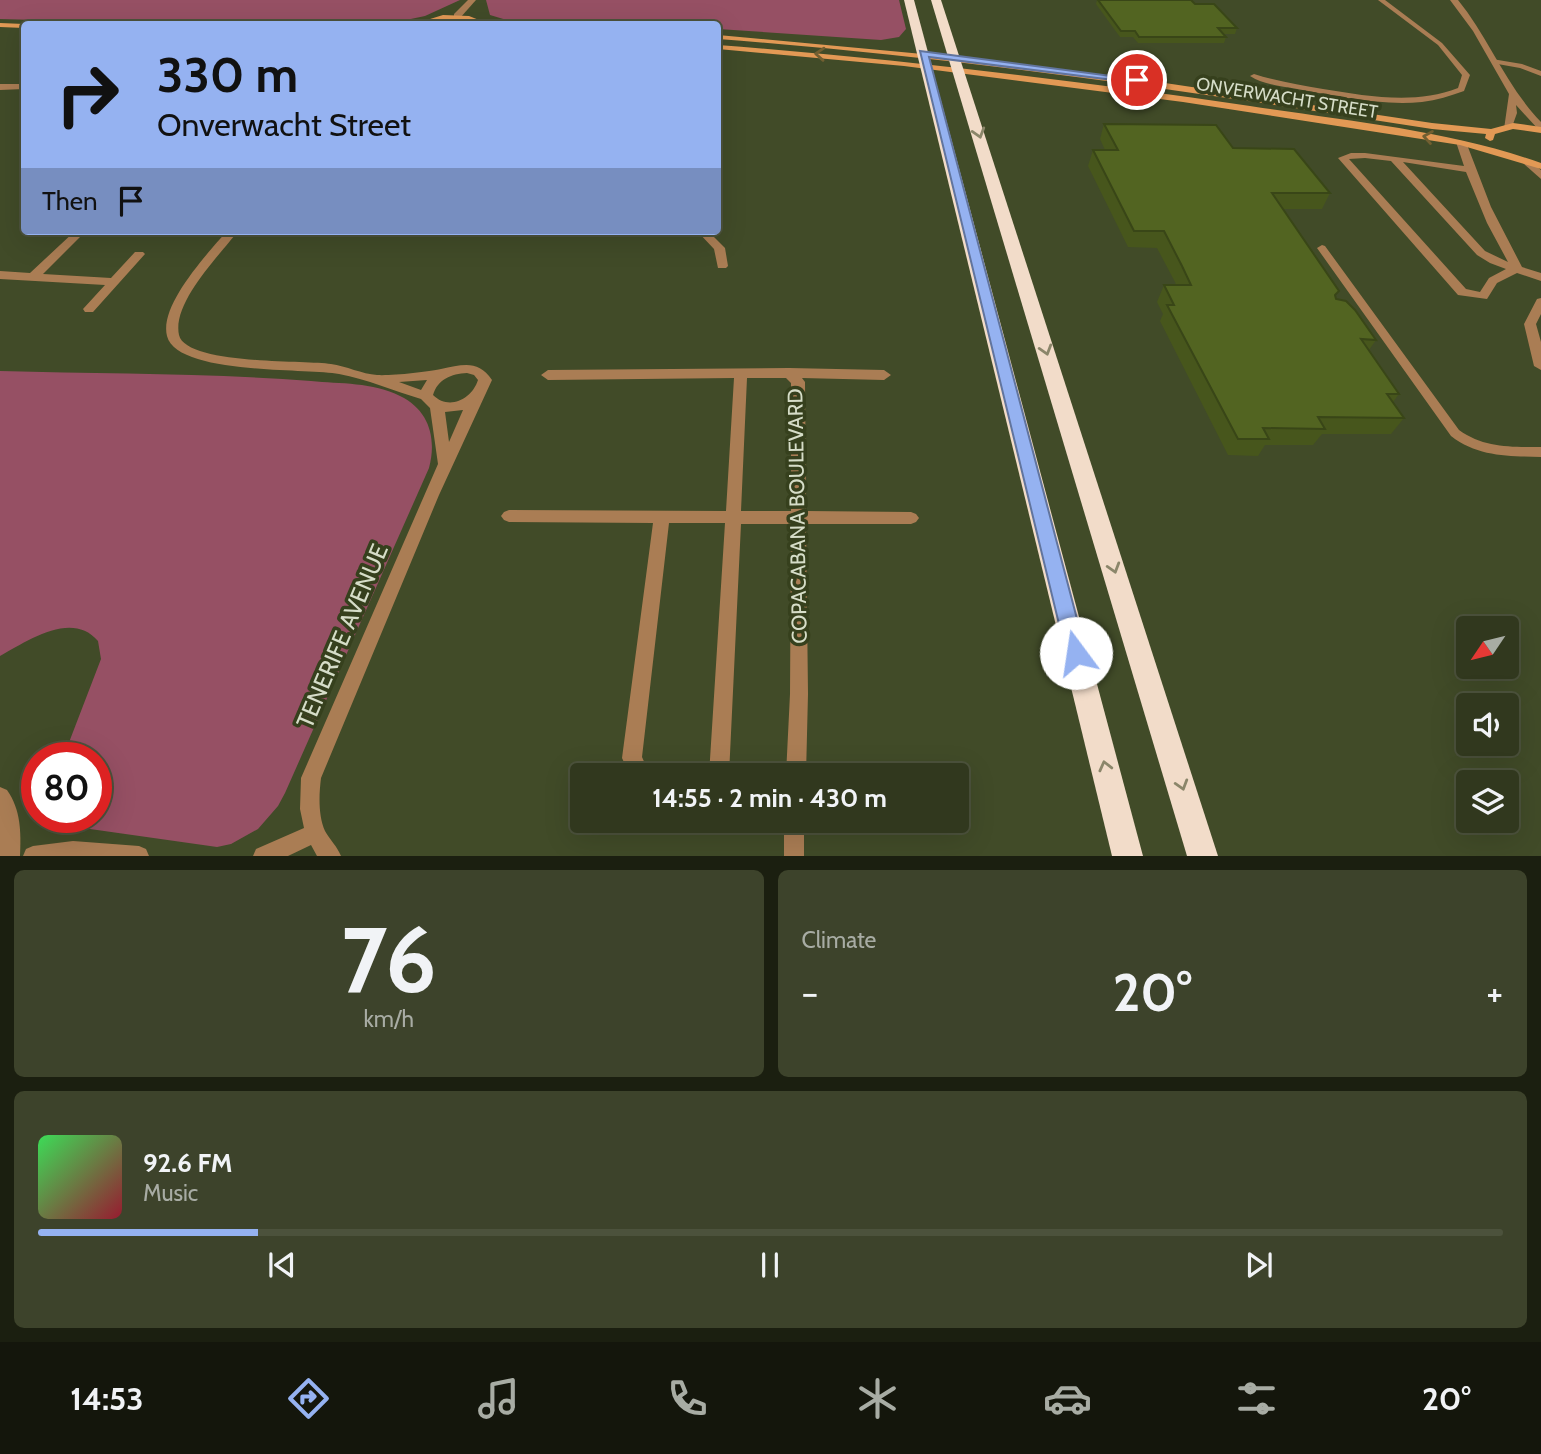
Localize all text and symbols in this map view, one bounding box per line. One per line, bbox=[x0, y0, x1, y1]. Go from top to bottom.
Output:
text: 330 m bbox=[157, 45, 298, 104]
one-way arrow bbox=[814, 47, 825, 62]
icon: right bbox=[42, 49, 133, 140]
pin bbox=[1107, 50, 1167, 110]
icon: arrive bbox=[1118, 61, 1156, 99]
street label: ONVERWACHT STREET bbox=[1195, 73, 1380, 123]
text: Onverwacht Street bbox=[157, 105, 411, 144]
one-way arrow bbox=[970, 127, 985, 139]
one-way arrow bbox=[1422, 130, 1434, 145]
icon: arrive bbox=[112, 182, 150, 220]
text: Then bbox=[42, 185, 98, 217]
one-way arrow bbox=[1038, 344, 1052, 356]
street label: COPACABANA BOULEVARD bbox=[782, 388, 812, 644]
street label: TENERIFE AVENUE bbox=[290, 540, 394, 732]
one-way arrow bbox=[1105, 561, 1120, 573]
position arrow bbox=[1039, 616, 1113, 690]
north arrow bbox=[1456, 616, 1519, 679]
map controls bbox=[1456, 616, 1519, 833]
button: sound bbox=[1456, 693, 1519, 756]
speed limit sign: 80 bbox=[21, 742, 112, 833]
one-way arrow bbox=[1099, 760, 1113, 772]
button: layers bbox=[1456, 770, 1519, 833]
one-way arrow bbox=[1173, 778, 1188, 790]
text: 14:55 · 2 min · 430 m bbox=[652, 782, 887, 814]
text: 76 bbox=[341, 904, 437, 1015]
text: Climate bbox=[802, 926, 876, 954]
text: 20° bbox=[1113, 961, 1192, 1024]
text: − bbox=[802, 969, 818, 1016]
text: + bbox=[1486, 969, 1503, 1016]
text: km/h bbox=[364, 1005, 414, 1033]
text: 92.6 FM bbox=[143, 1147, 233, 1179]
text: Music bbox=[143, 1179, 198, 1207]
icon: previous bbox=[263, 1246, 301, 1284]
icon: pause bbox=[751, 1246, 789, 1284]
icon: next bbox=[1240, 1246, 1278, 1284]
icon: directions bbox=[284, 1374, 333, 1423]
icon: music bbox=[474, 1374, 523, 1423]
icon: phone bbox=[663, 1374, 712, 1423]
icon: climate bbox=[853, 1374, 902, 1423]
icon: car bbox=[1043, 1374, 1092, 1423]
icon: filters bbox=[1232, 1374, 1281, 1423]
text: 14:53 bbox=[70, 1379, 144, 1418]
text: 20° bbox=[1422, 1379, 1471, 1418]

